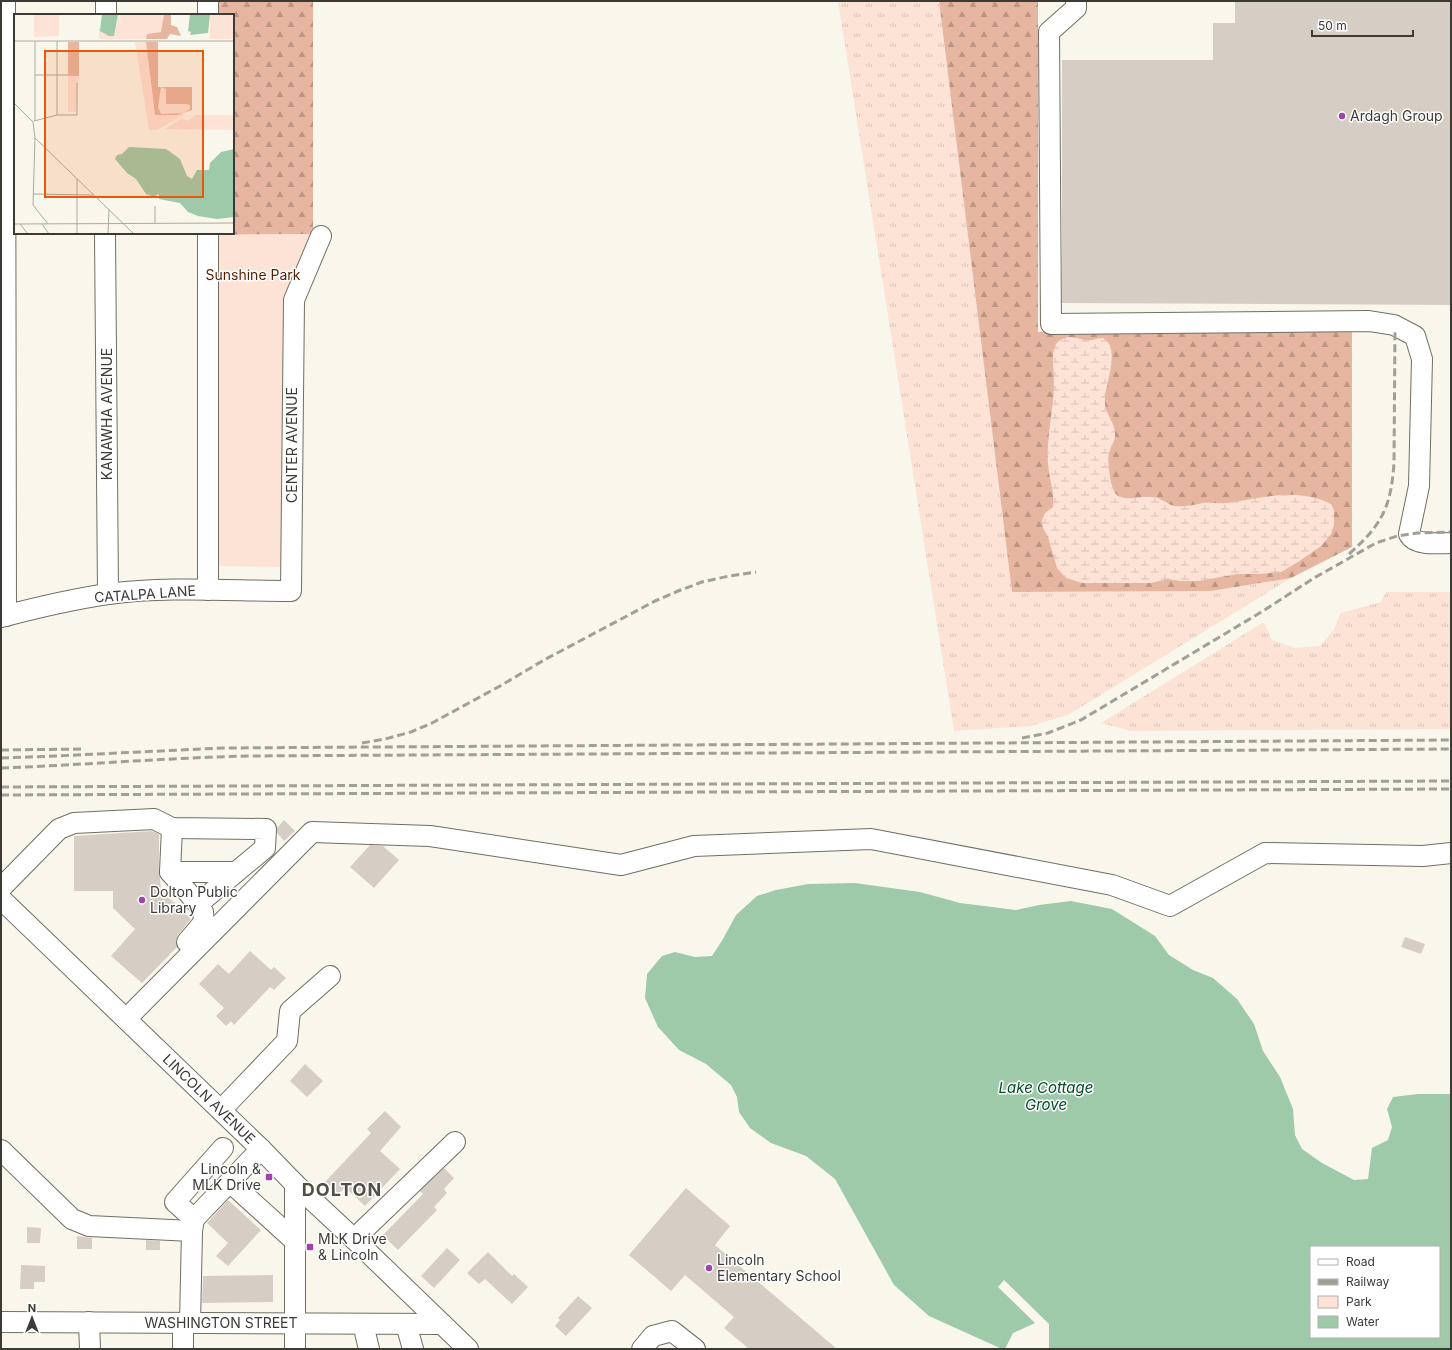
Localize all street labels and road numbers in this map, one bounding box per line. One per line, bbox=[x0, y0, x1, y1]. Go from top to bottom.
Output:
street label: KANAWHA AVENUE bbox=[98, 348, 115, 480]
street label: CENTER AVENUE bbox=[283, 387, 300, 503]
street label: CATALPA LANE bbox=[94, 581, 196, 606]
street label: LINCOLN AVENUE bbox=[160, 1050, 259, 1147]
street label: WASHINGTON STREET bbox=[144, 1314, 298, 1331]

